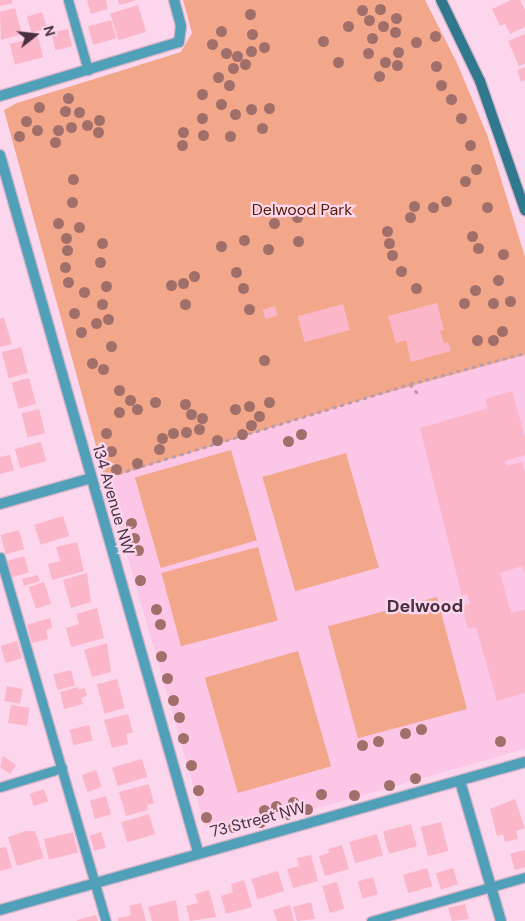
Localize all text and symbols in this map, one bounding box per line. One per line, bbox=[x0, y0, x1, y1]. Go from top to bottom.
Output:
north arrow bbox=[10, 10, 60, 60]
text: N bbox=[39, 23, 59, 38]
park label: Delwood Park bbox=[252, 200, 352, 220]
street label: 134 Avenue NW bbox=[88, 443, 138, 557]
district label: Delwood bbox=[387, 595, 463, 617]
street label: 73 Street NW bbox=[208, 798, 308, 842]

